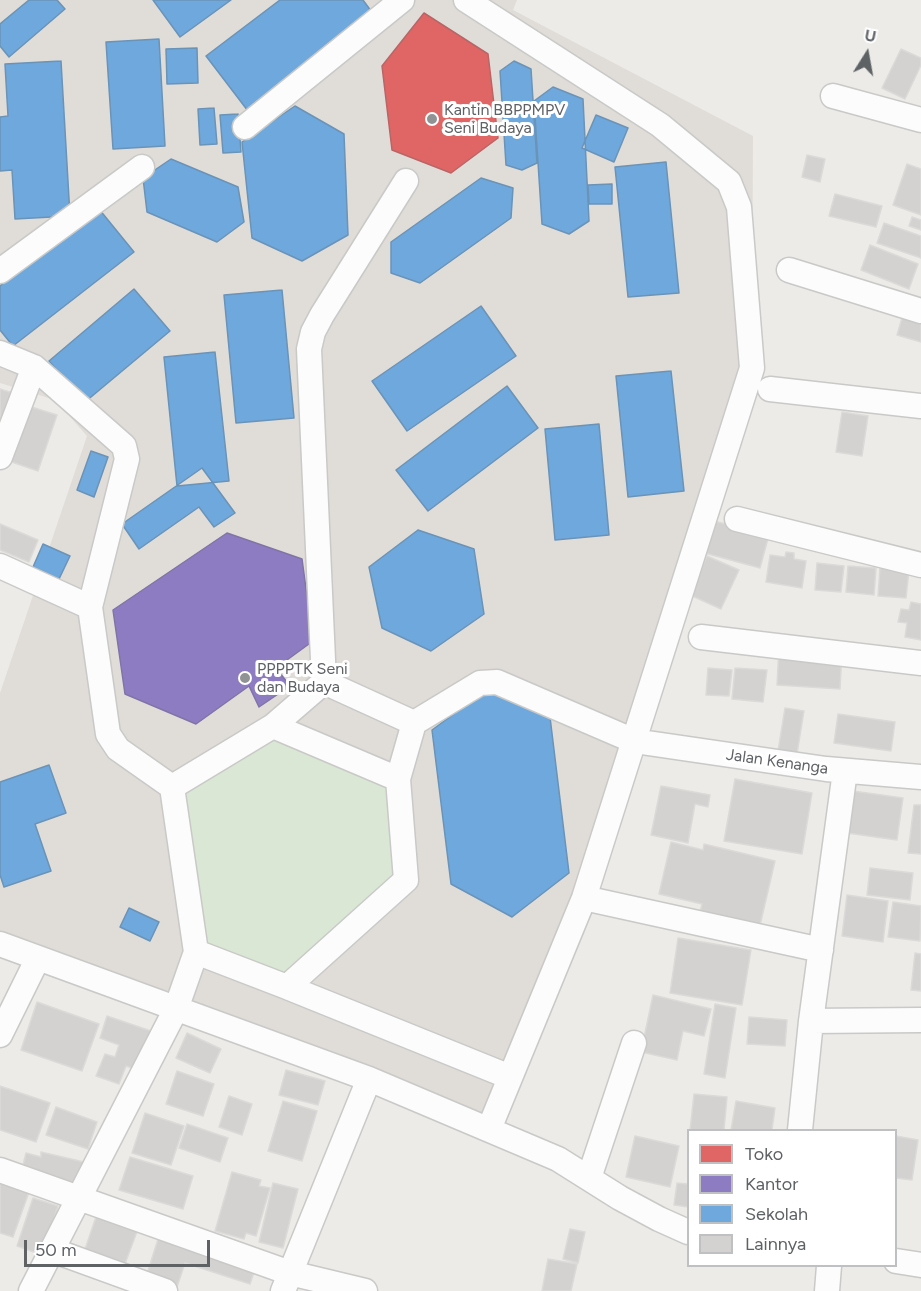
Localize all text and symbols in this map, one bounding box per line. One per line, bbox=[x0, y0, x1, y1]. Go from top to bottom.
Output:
north arrow bbox=[837, 24, 897, 84]
text: U bbox=[863, 25, 878, 46]
place label: Kantin BBPPMPV Seni Budaya bbox=[444, 100, 565, 138]
marker: Kantin BBPPMPV Seni Budaya bbox=[425, 112, 439, 126]
place label: PPPPTK Seni dan Budaya bbox=[257, 659, 348, 697]
marker: PPPPTK Seni dan Budaya bbox=[238, 671, 252, 685]
street label: Jalan Kenanga bbox=[725, 745, 829, 779]
legend bbox=[687, 1129, 897, 1267]
text: Toko bbox=[745, 1143, 783, 1165]
text: Kantor bbox=[745, 1173, 798, 1195]
text: Sekolah bbox=[745, 1203, 808, 1225]
scale bar bbox=[27, 1228, 213, 1266]
text: Lainnya bbox=[745, 1233, 806, 1255]
text: 50 m bbox=[35, 1239, 77, 1261]

